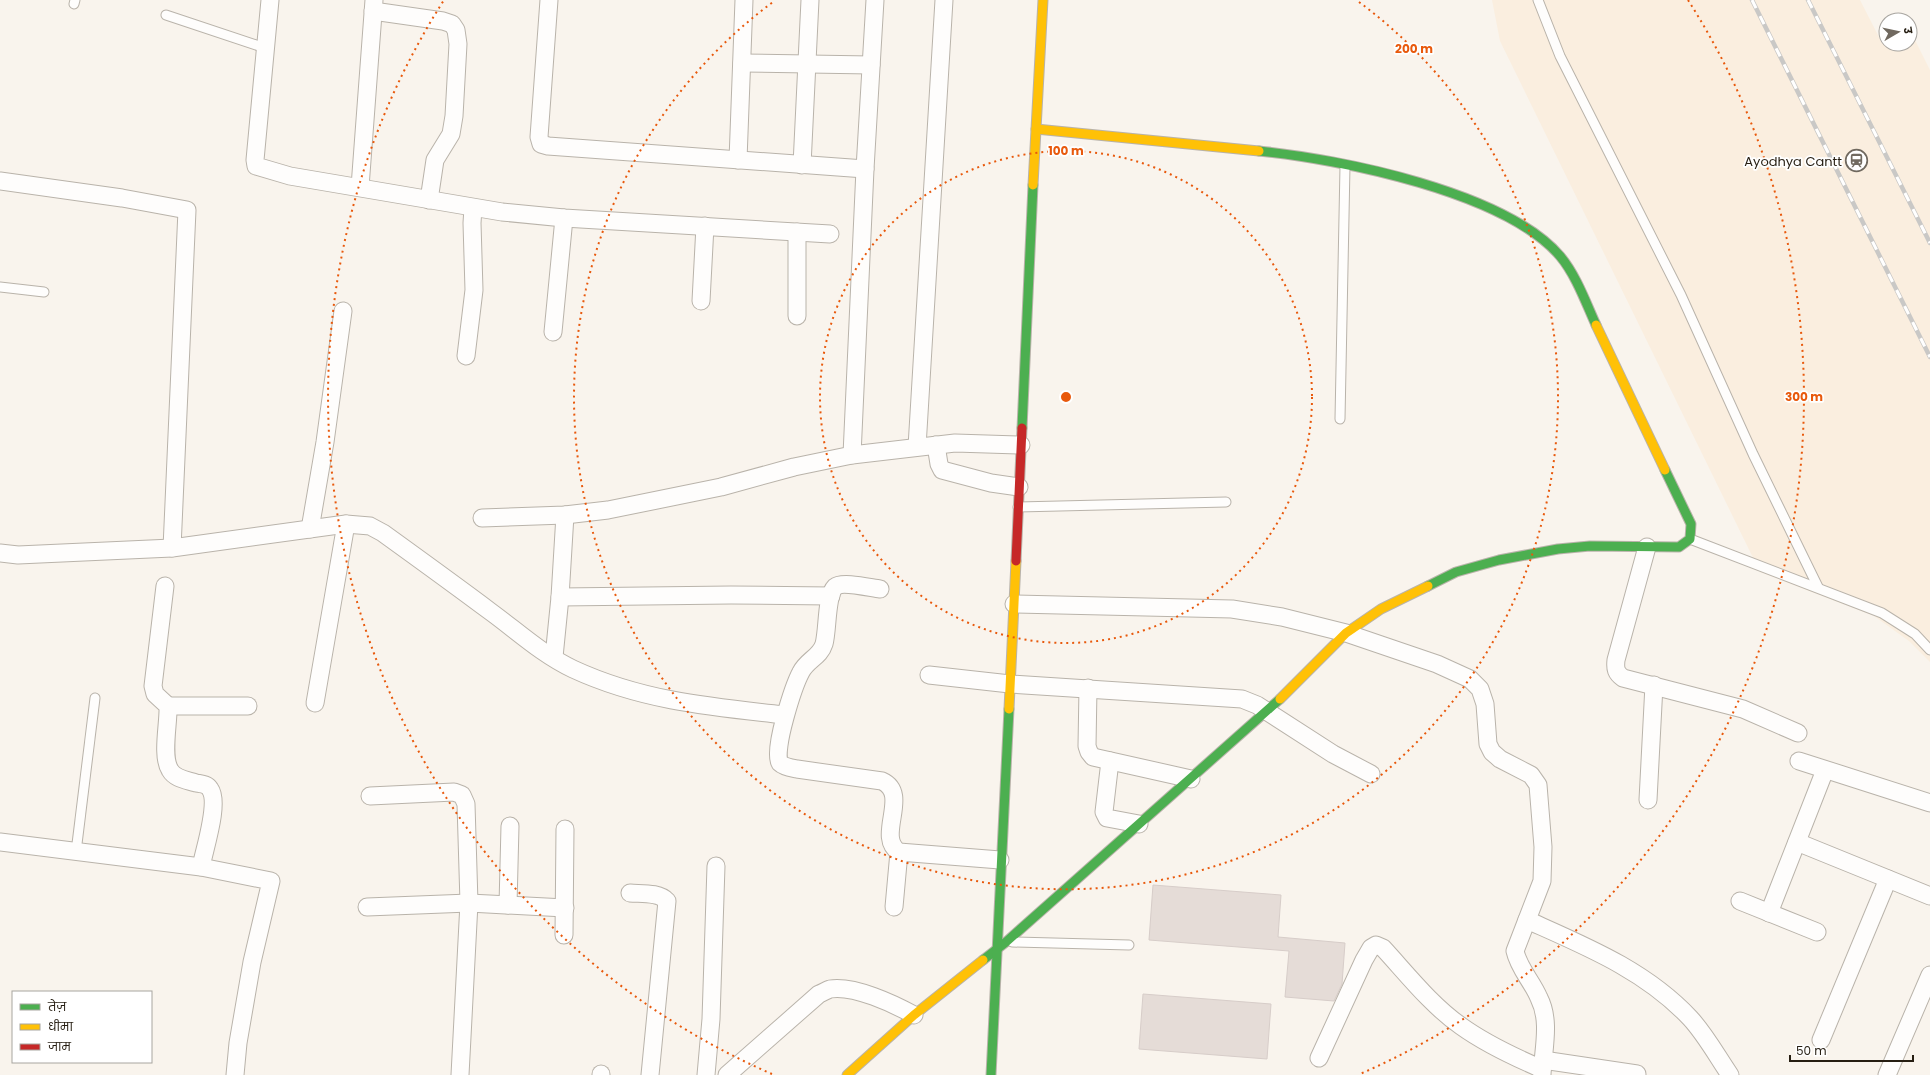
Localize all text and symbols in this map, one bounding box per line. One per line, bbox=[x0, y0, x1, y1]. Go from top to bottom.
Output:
north arrow bbox=[1878, 12, 1918, 52]
text: उ bbox=[1899, 25, 1916, 36]
text: 200 m bbox=[1395, 40, 1433, 57]
text: 100 m bbox=[1048, 142, 1084, 159]
station icon: Ayodhya Cantt bbox=[1844, 148, 1870, 174]
place label: Ayodhya Cantt bbox=[1744, 152, 1842, 171]
text: 300 m bbox=[1785, 388, 1823, 405]
centre of rings bbox=[1059, 390, 1073, 404]
legend bbox=[12, 991, 152, 1063]
text: तेज़ bbox=[47, 998, 67, 1015]
text: धीमा bbox=[48, 1018, 74, 1035]
scale bar bbox=[1790, 1037, 1913, 1063]
text: जाम bbox=[47, 1038, 72, 1055]
text: 50 m bbox=[1796, 1042, 1827, 1059]

